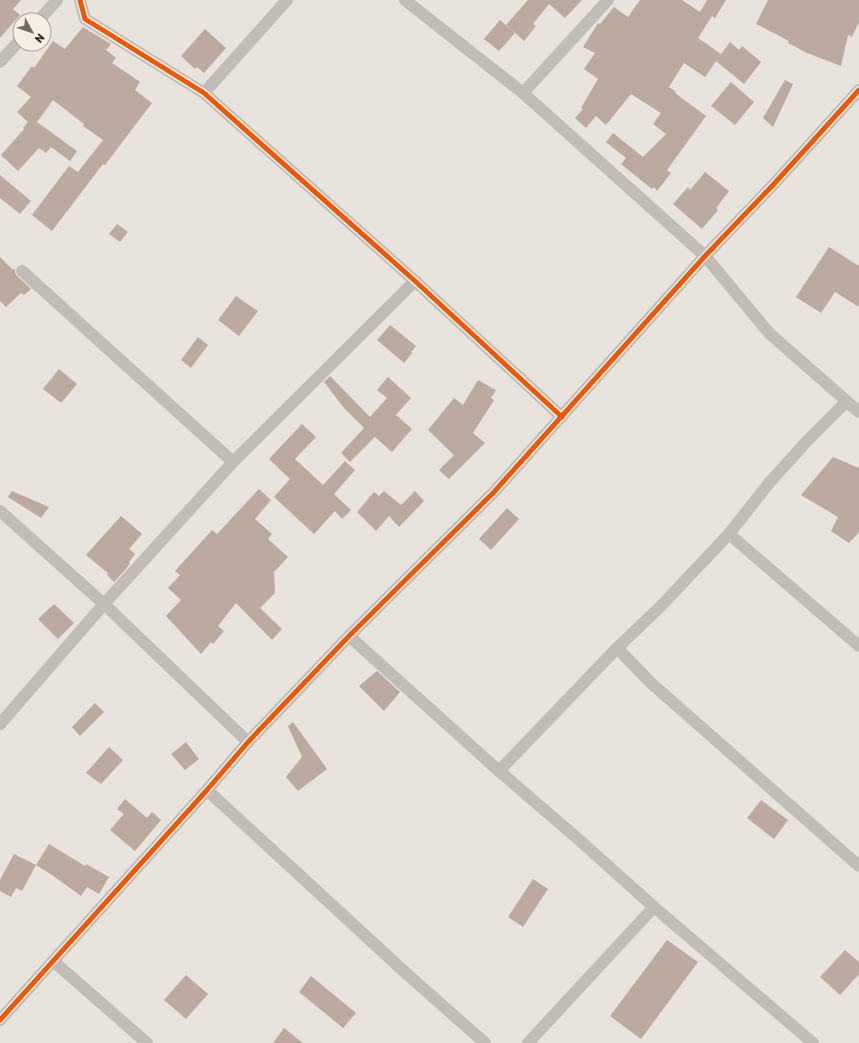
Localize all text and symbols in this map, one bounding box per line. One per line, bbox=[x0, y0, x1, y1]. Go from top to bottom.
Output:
north arrow bbox=[12, 12, 52, 52]
text: N bbox=[32, 31, 47, 45]

